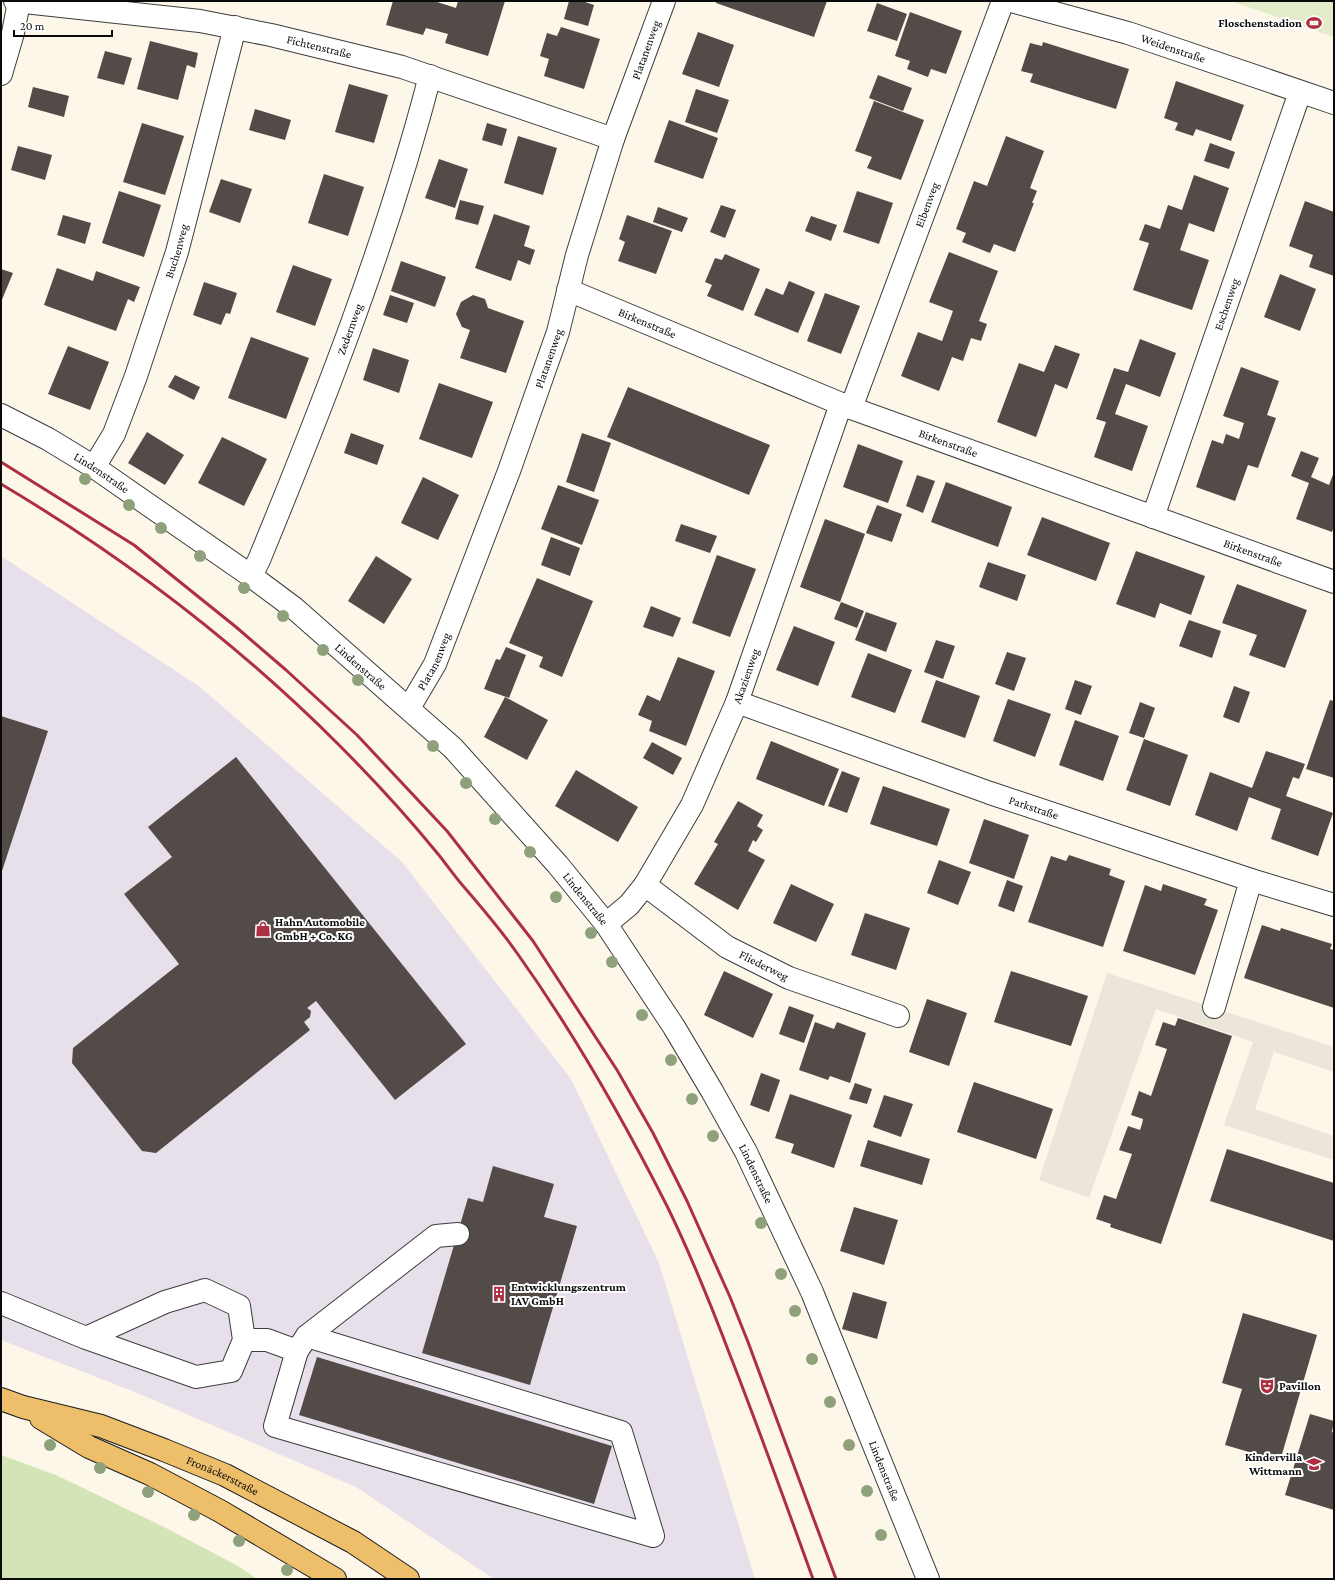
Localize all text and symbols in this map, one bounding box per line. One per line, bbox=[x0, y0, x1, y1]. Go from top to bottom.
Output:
scale bar bbox=[14, 12, 112, 38]
sports icon: Floschenstadion bbox=[1305, 14, 1323, 32]
place label: Floschenstadion bbox=[1218, 16, 1302, 30]
street label: Platanenweg bbox=[629, 18, 663, 81]
text: 20 m bbox=[20, 19, 45, 33]
street label: Weidenstraße bbox=[1139, 31, 1207, 66]
street label: Fichtenstraße bbox=[285, 32, 353, 61]
street label: Eibenweg bbox=[912, 180, 942, 229]
street label: Buchenweg bbox=[162, 222, 191, 280]
street label: Eschenweg bbox=[1211, 276, 1242, 332]
street label: Zedernweg bbox=[334, 301, 366, 357]
street label: Birkenstraße bbox=[616, 305, 678, 341]
street label: Platanenweg bbox=[532, 327, 566, 390]
street label: Birkenstraße bbox=[917, 426, 980, 460]
street label: Lindenstraße bbox=[71, 449, 132, 496]
street label: Birkenstraße bbox=[1222, 536, 1284, 570]
street label: Platanenweg bbox=[414, 631, 453, 693]
street label: Lindenstraße bbox=[332, 640, 389, 693]
street label: Akazienweg bbox=[730, 646, 762, 706]
street label: Parkstraße bbox=[1007, 793, 1060, 822]
street label: Lindenstraße bbox=[560, 870, 611, 928]
place label: Hahn Automobile GmbH + Co. KG bbox=[275, 915, 365, 943]
shop icon: Hahn Automobile GmbH + Co. KG bbox=[254, 920, 272, 938]
street label: Fliederweg bbox=[737, 947, 791, 984]
street label: Lindenstraße bbox=[736, 1141, 776, 1205]
place label: Entwicklungszentrum IAV GmbH bbox=[511, 1280, 627, 1308]
building icon: Entwicklungszentrum IAV GmbH bbox=[490, 1285, 508, 1303]
theatre icon: Pavillon bbox=[1258, 1377, 1276, 1395]
place label: Pavillon bbox=[1279, 1379, 1321, 1393]
street label: Lindenstraße bbox=[866, 1439, 903, 1503]
place label: Kindervilla Wittmann bbox=[1245, 1450, 1302, 1478]
street label: Fronäckerstraße bbox=[184, 1453, 261, 1498]
school or university icon: Kindervilla Wittmann bbox=[1305, 1455, 1323, 1473]

